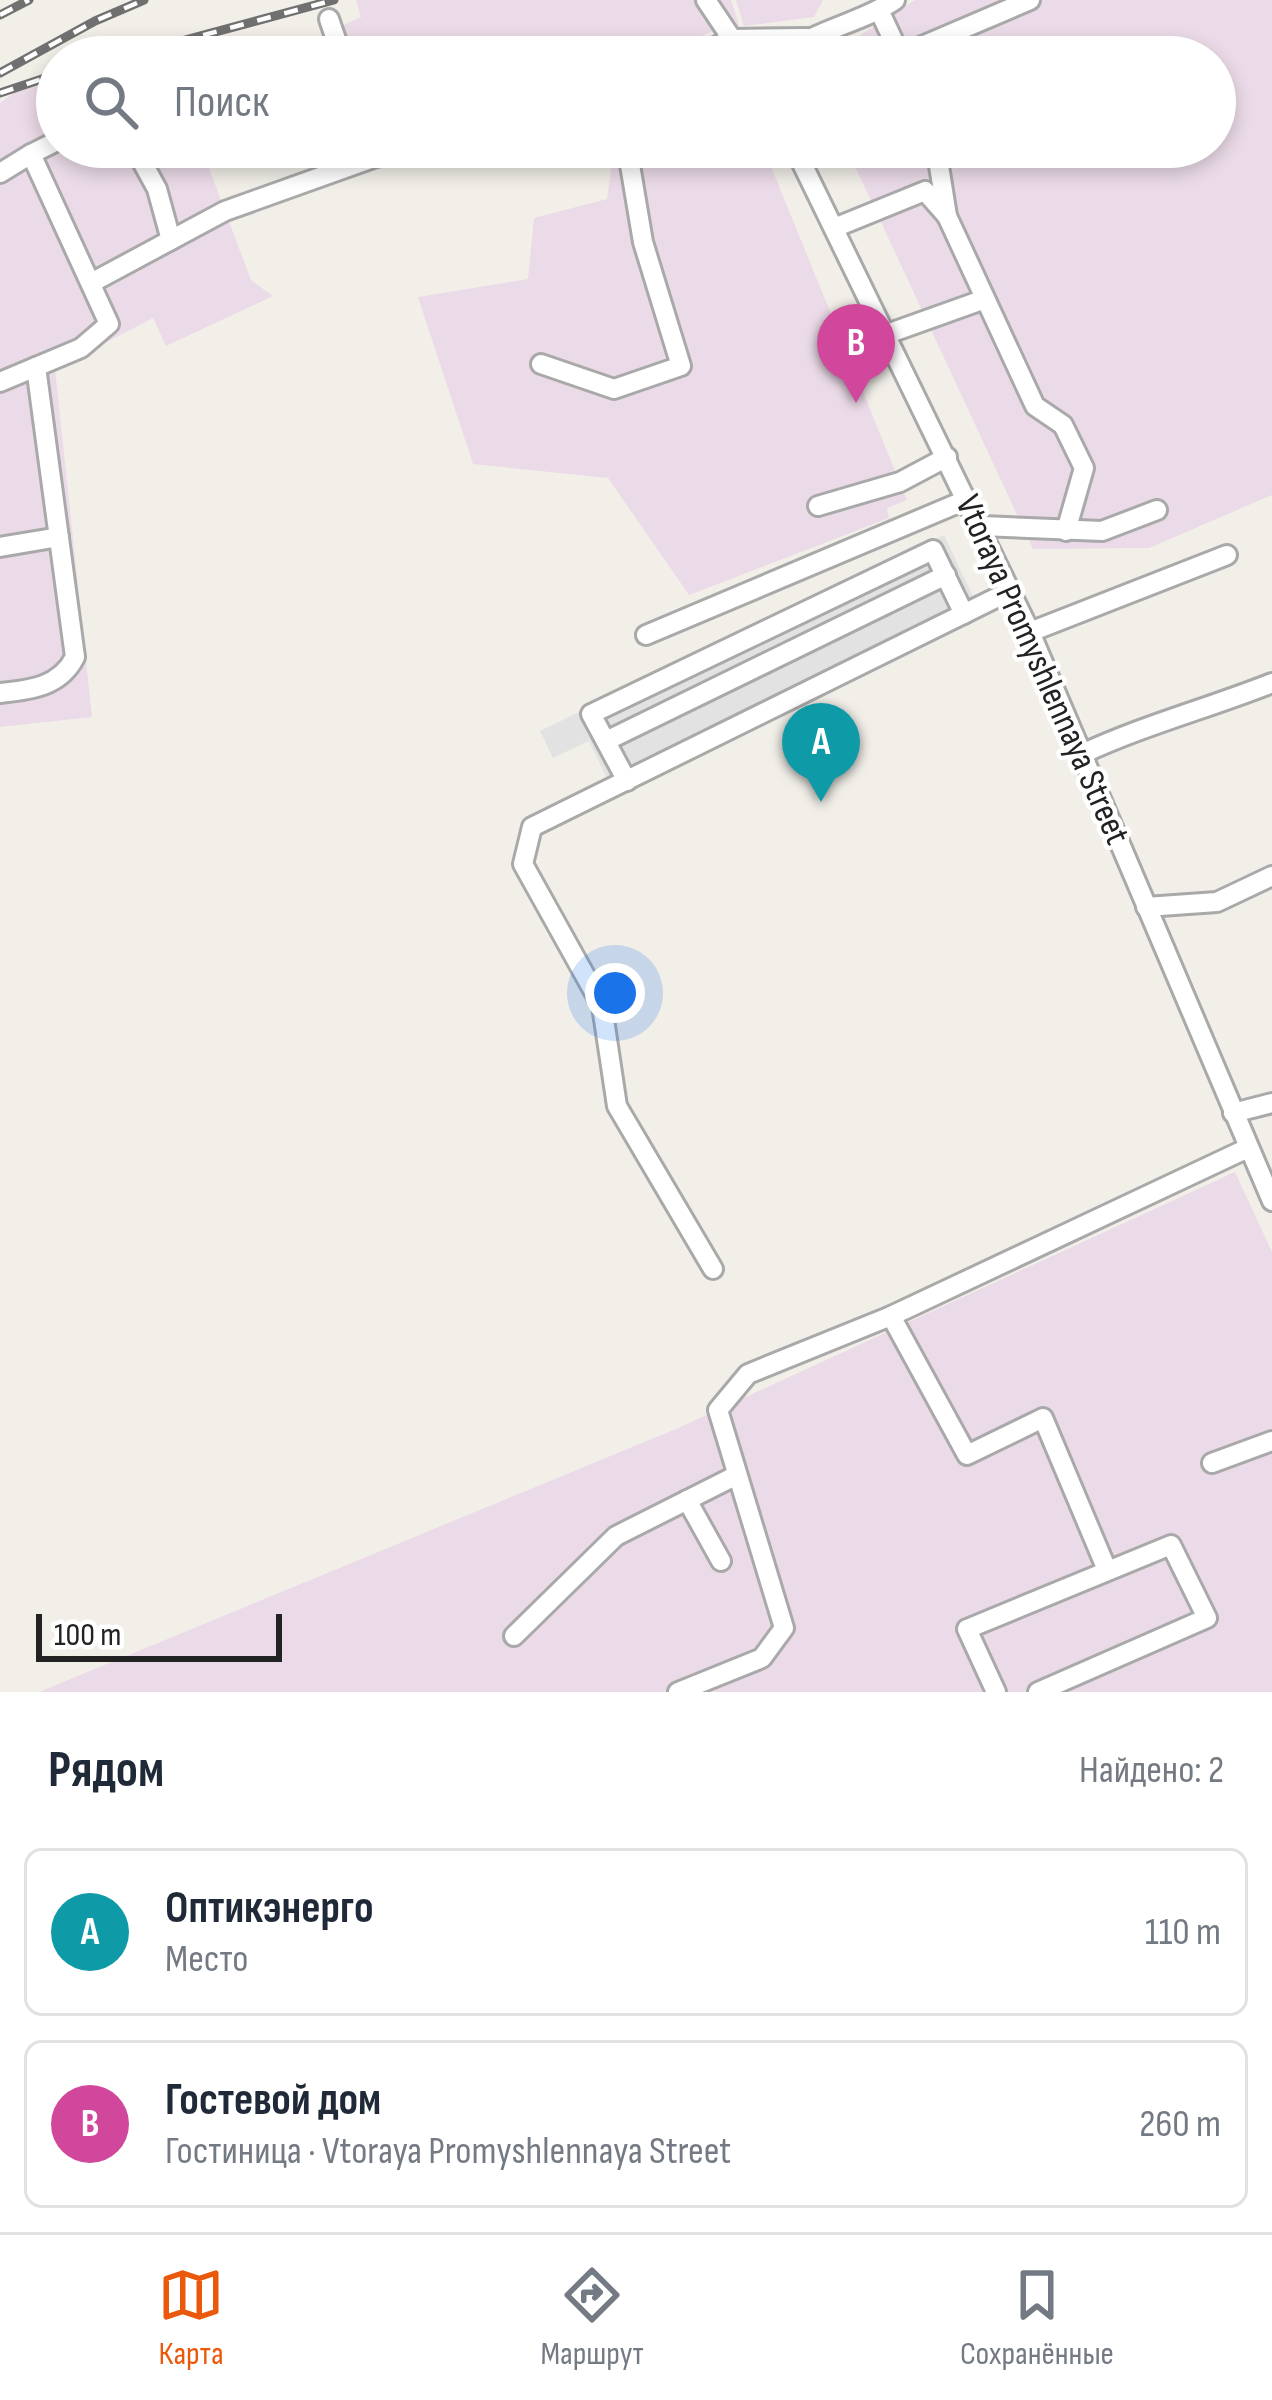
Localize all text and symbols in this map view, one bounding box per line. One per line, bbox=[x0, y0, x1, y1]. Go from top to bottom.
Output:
search box bbox=[36, 36, 1236, 168]
icon: search bbox=[78, 69, 144, 135]
text: Поиск bbox=[174, 75, 269, 130]
pin: B bbox=[817, 304, 895, 403]
street label: Vtoraya Promyshlennaya Street bbox=[946, 489, 1138, 851]
pin: A bbox=[782, 703, 860, 802]
your location bbox=[585, 963, 645, 1023]
scale bar bbox=[36, 1608, 282, 1661]
text: 100 m bbox=[54, 1615, 121, 1655]
text: Рядом bbox=[48, 1740, 164, 1801]
text: Найдено: 2 bbox=[1079, 1747, 1224, 1794]
text: Оптикэнерго bbox=[165, 1881, 374, 1936]
text: A bbox=[81, 1909, 99, 1956]
text: 110 m bbox=[1145, 1909, 1221, 1956]
text: Место bbox=[165, 1936, 249, 1983]
text: Гостевой дом bbox=[165, 2073, 381, 2128]
text: B bbox=[81, 2101, 99, 2148]
text: 260 m bbox=[1139, 2101, 1221, 2148]
text: Гостиница · Vtoraya Promyshlennaya Street bbox=[165, 2128, 731, 2175]
tab: Карта bbox=[158, 2262, 224, 2374]
tab: Маршрут bbox=[540, 2262, 644, 2374]
tab: Сохранённые bbox=[960, 2262, 1114, 2374]

